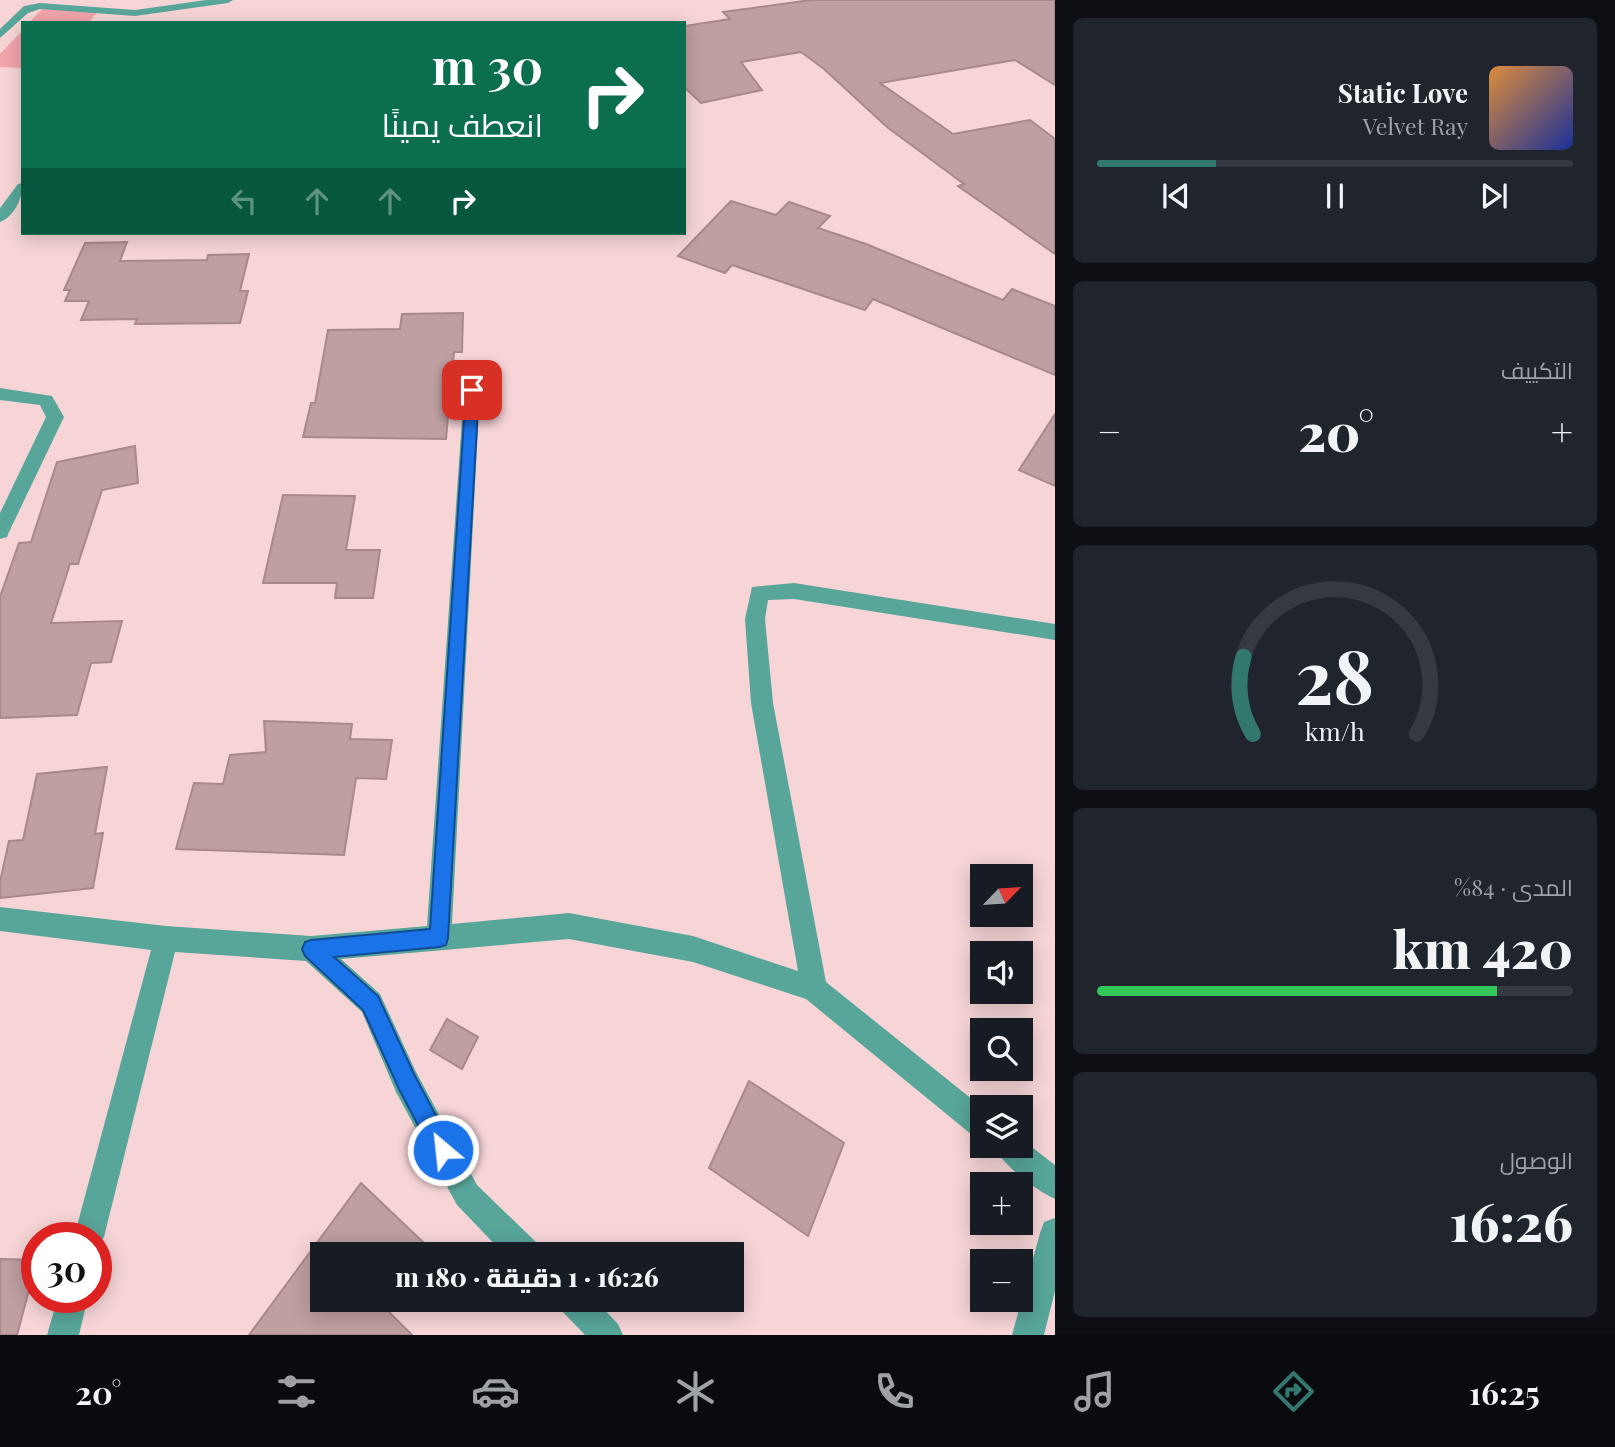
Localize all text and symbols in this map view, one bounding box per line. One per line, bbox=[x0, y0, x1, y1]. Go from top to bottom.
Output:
text: 30 m bbox=[432, 32, 543, 97]
icon: right bbox=[567, 49, 658, 140]
text: Static Love bbox=[1338, 75, 1468, 110]
text: انعطف يمينًا bbox=[381, 102, 543, 145]
text: Velvet Ray bbox=[1363, 110, 1468, 141]
icon: previous bbox=[1157, 177, 1195, 215]
icon: pause bbox=[1316, 177, 1354, 215]
icon: next bbox=[1475, 177, 1513, 215]
icon: left bbox=[225, 182, 263, 220]
icon: ahead bbox=[298, 182, 336, 220]
icon: ahead bbox=[371, 182, 409, 220]
icon: right bbox=[444, 182, 482, 220]
text: التكييف bbox=[1501, 354, 1573, 385]
pin bbox=[442, 360, 502, 420]
icon: arrive bbox=[453, 371, 491, 409]
text: 20° bbox=[1298, 396, 1374, 465]
text: − bbox=[1097, 405, 1122, 456]
text: + bbox=[1551, 405, 1573, 456]
text: 28 bbox=[1296, 625, 1374, 722]
text: km/h bbox=[1305, 713, 1365, 746]
north arrow bbox=[970, 864, 1032, 928]
map controls bbox=[970, 864, 1033, 1312]
text: المدى · 84% bbox=[1454, 871, 1573, 902]
text: 420 km bbox=[1392, 913, 1573, 982]
button: sound bbox=[970, 941, 1033, 1004]
button: search bbox=[970, 1018, 1033, 1081]
button: layers bbox=[970, 1095, 1033, 1158]
position arrow bbox=[406, 1113, 480, 1187]
text: الوصول bbox=[1500, 1144, 1573, 1175]
button: + bbox=[970, 1172, 1033, 1235]
text: 16:26 bbox=[1449, 1186, 1573, 1255]
speed limit sign: 30 bbox=[21, 1222, 112, 1313]
button: − bbox=[970, 1249, 1033, 1312]
text: 16:26 · 1 دقيقة · 180 m bbox=[395, 1259, 659, 1294]
icon: filters bbox=[272, 1367, 321, 1416]
icon: car bbox=[471, 1367, 520, 1416]
icon: climate bbox=[671, 1367, 720, 1416]
icon: phone bbox=[870, 1367, 919, 1416]
icon: music bbox=[1070, 1367, 1119, 1416]
icon: directions bbox=[1269, 1367, 1318, 1416]
text: 20° bbox=[75, 1370, 121, 1413]
text: 16:25 bbox=[1469, 1370, 1540, 1413]

